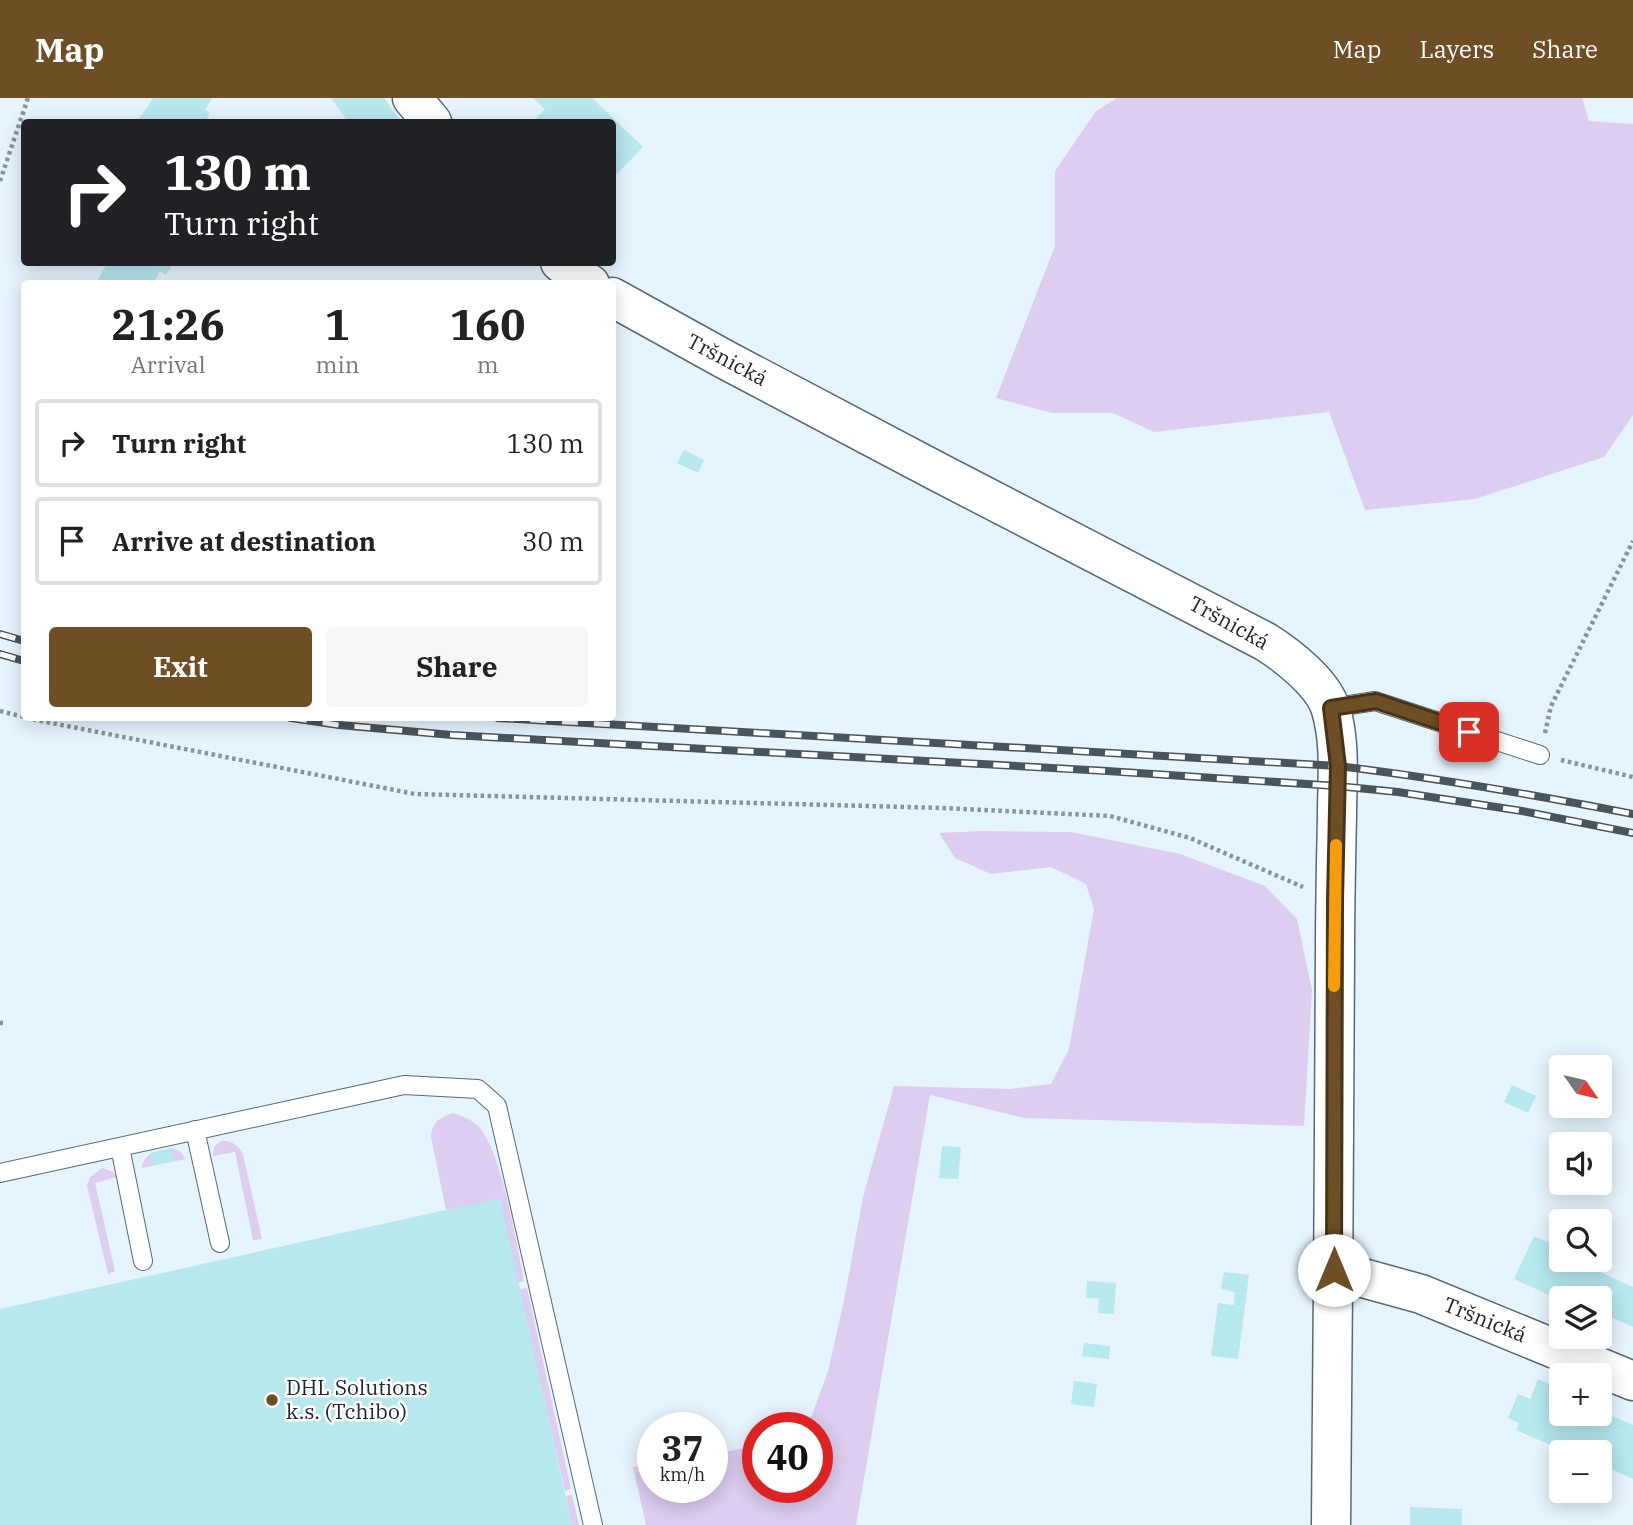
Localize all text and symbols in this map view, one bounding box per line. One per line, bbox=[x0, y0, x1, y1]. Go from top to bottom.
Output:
text: Map bbox=[35, 28, 104, 71]
text: Map bbox=[1333, 33, 1381, 65]
text: Layers bbox=[1419, 33, 1494, 65]
text: Share bbox=[1532, 33, 1598, 65]
text: 130 m bbox=[164, 140, 311, 203]
icon: right bbox=[49, 147, 140, 238]
text: Turn right bbox=[164, 202, 319, 244]
text: 21:26 bbox=[111, 297, 225, 352]
text: 1 bbox=[325, 297, 350, 352]
text: 160 bbox=[450, 297, 525, 352]
street label: Tršnická bbox=[682, 326, 773, 392]
text: Arrival bbox=[131, 349, 206, 379]
text: min bbox=[316, 349, 359, 379]
text: m bbox=[477, 349, 499, 379]
icon: right bbox=[53, 424, 91, 462]
text: Turn right bbox=[112, 426, 246, 460]
text: 130 m bbox=[506, 426, 584, 460]
icon: arrive bbox=[53, 522, 91, 560]
text: Arrive at destination bbox=[112, 524, 376, 558]
text: 30 m bbox=[522, 524, 584, 558]
street label: Tršnická bbox=[1184, 589, 1275, 656]
button: Exit bbox=[49, 627, 312, 707]
button: Share bbox=[326, 627, 588, 707]
pin bbox=[1439, 702, 1499, 762]
icon: arrive bbox=[1450, 713, 1488, 751]
north arrow bbox=[1549, 1055, 1612, 1118]
map controls bbox=[1549, 1055, 1612, 1503]
button: sound bbox=[1549, 1132, 1612, 1195]
button: search bbox=[1549, 1209, 1612, 1272]
position arrow bbox=[1297, 1233, 1371, 1307]
button: layers bbox=[1549, 1286, 1612, 1349]
street label: Tršnická bbox=[1440, 1290, 1531, 1348]
button: + bbox=[1549, 1363, 1612, 1426]
place label: DHL Solutions k.s. (Tchibo) bbox=[286, 1373, 428, 1425]
marker: DHL Solutions k.s. (Tchibo) bbox=[264, 1392, 280, 1408]
speed limit sign: 40 bbox=[742, 1412, 833, 1503]
text: 37 bbox=[661, 1425, 704, 1471]
button: − bbox=[1549, 1440, 1612, 1503]
text: km/h bbox=[660, 1463, 705, 1486]

